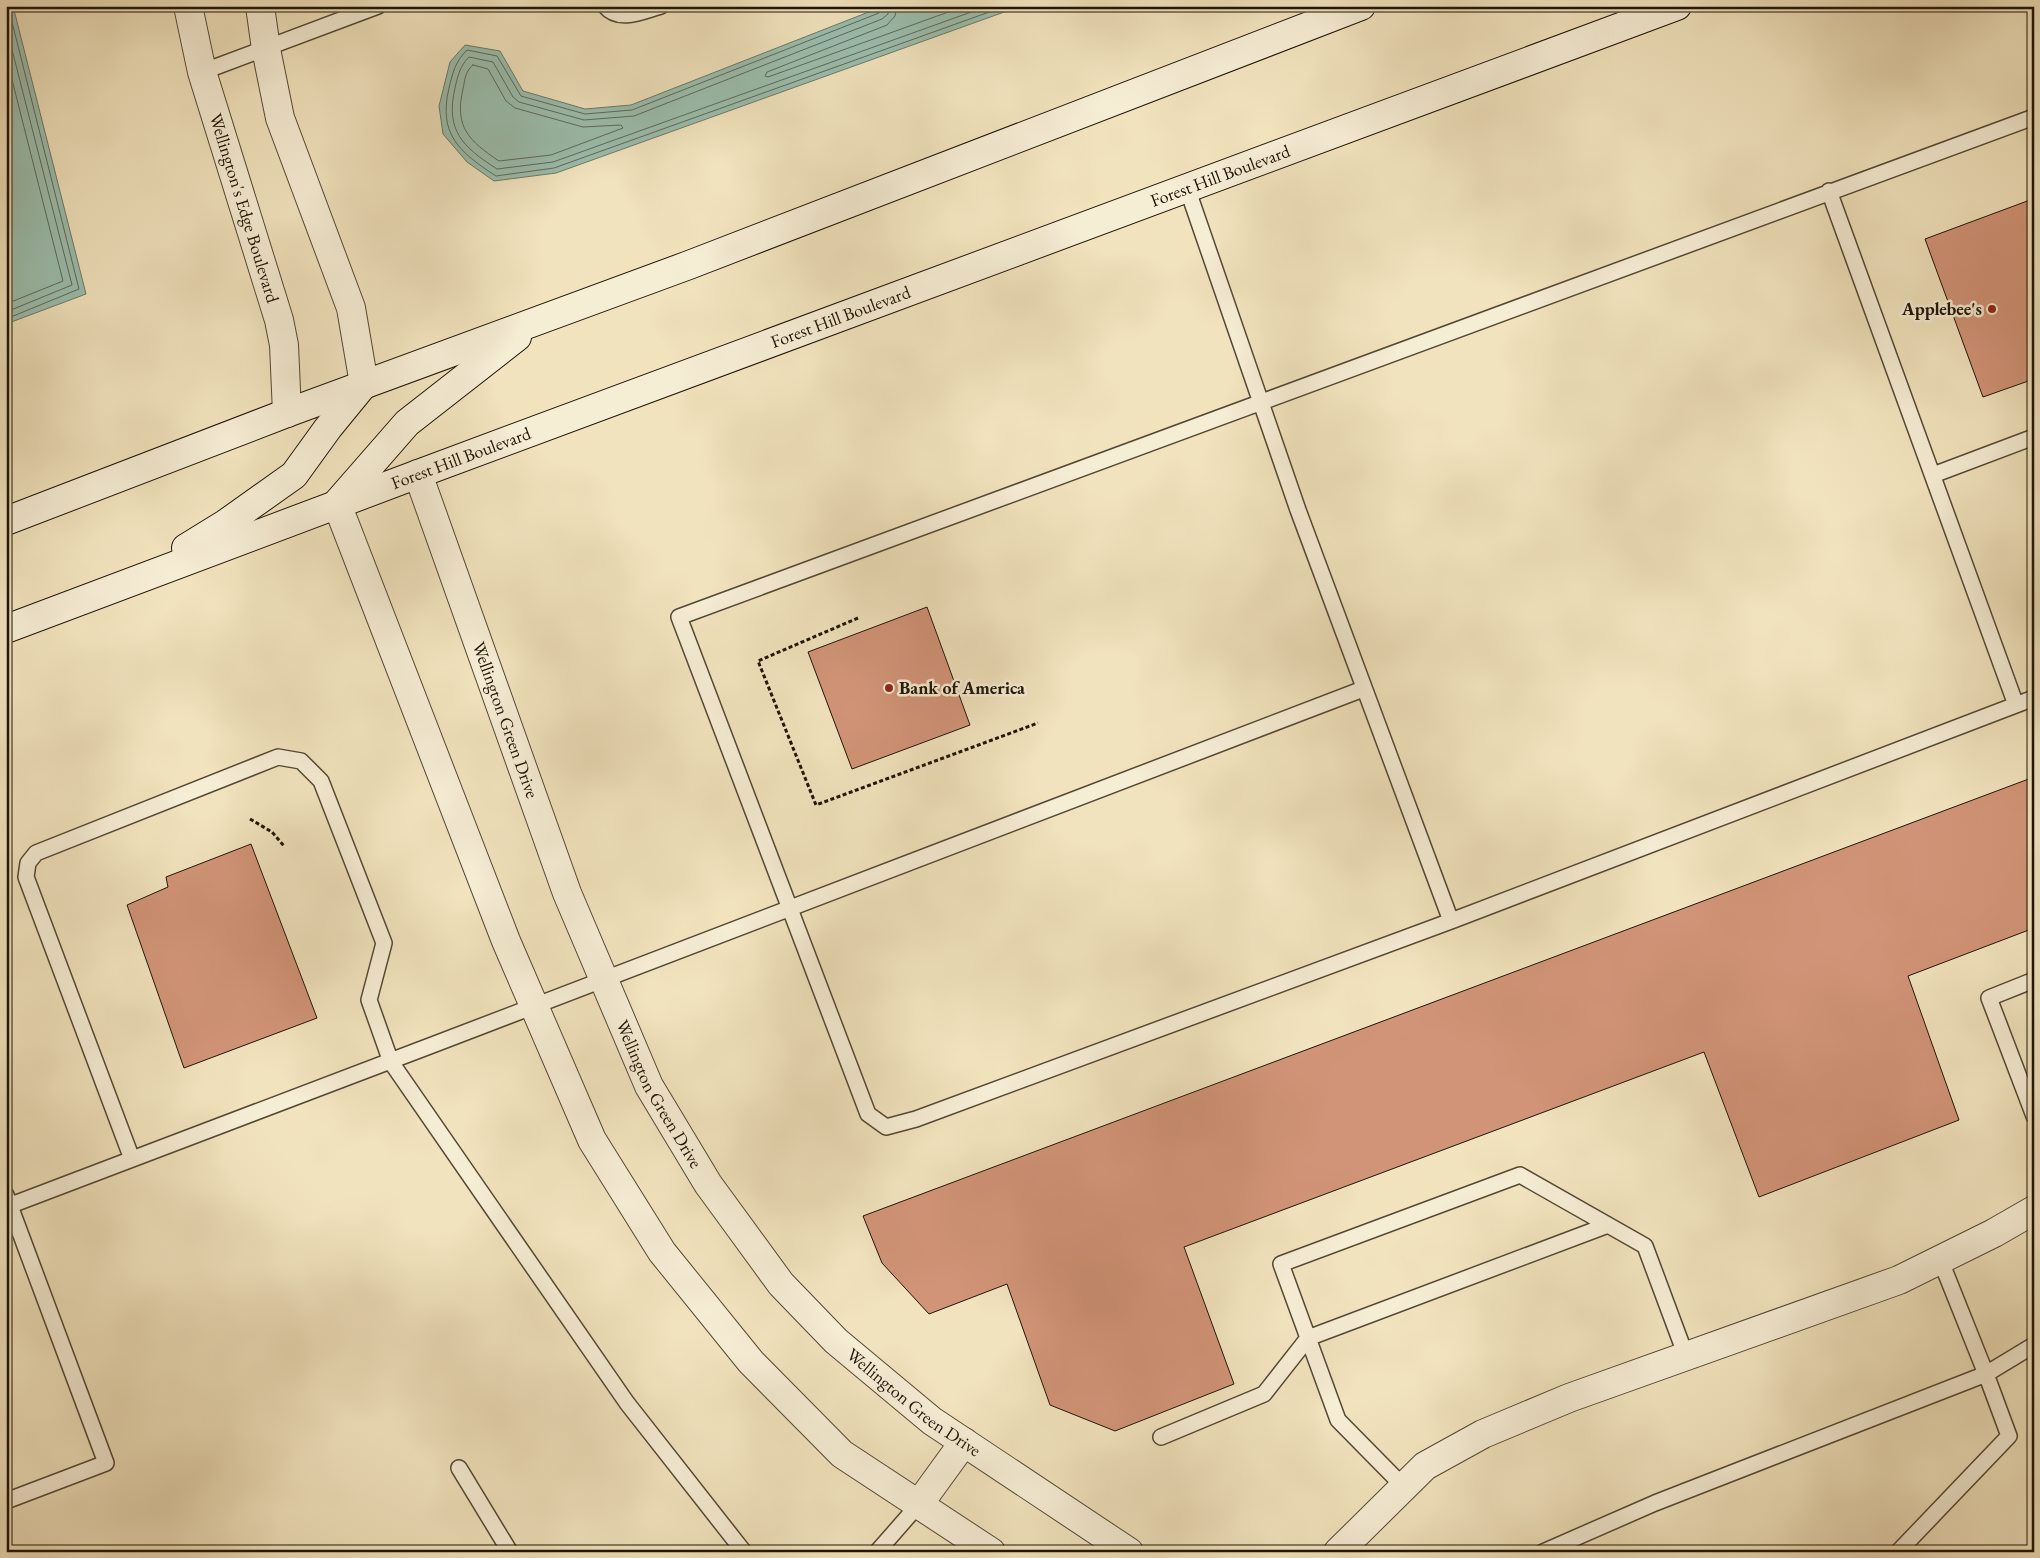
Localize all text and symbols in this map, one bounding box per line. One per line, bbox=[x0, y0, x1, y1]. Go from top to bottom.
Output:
street label: Wellington's Edge Boulevard bbox=[205, 111, 285, 306]
street label: Forest Hill Boulevard bbox=[1147, 139, 1294, 212]
street label: Forest Hill Boulevard bbox=[767, 280, 914, 353]
place label: Applebee's bbox=[1901, 297, 1982, 320]
marker: Applebee's bbox=[1986, 303, 1998, 315]
street label: Forest Hill Boulevard bbox=[388, 421, 535, 494]
street label: Wellington Green Drive bbox=[468, 638, 544, 801]
place label: Bank of America bbox=[899, 676, 1025, 699]
marker: Bank of America bbox=[883, 682, 895, 694]
street label: Wellington Green Drive bbox=[611, 1016, 708, 1172]
street label: Wellington Green Drive bbox=[842, 1343, 986, 1461]

